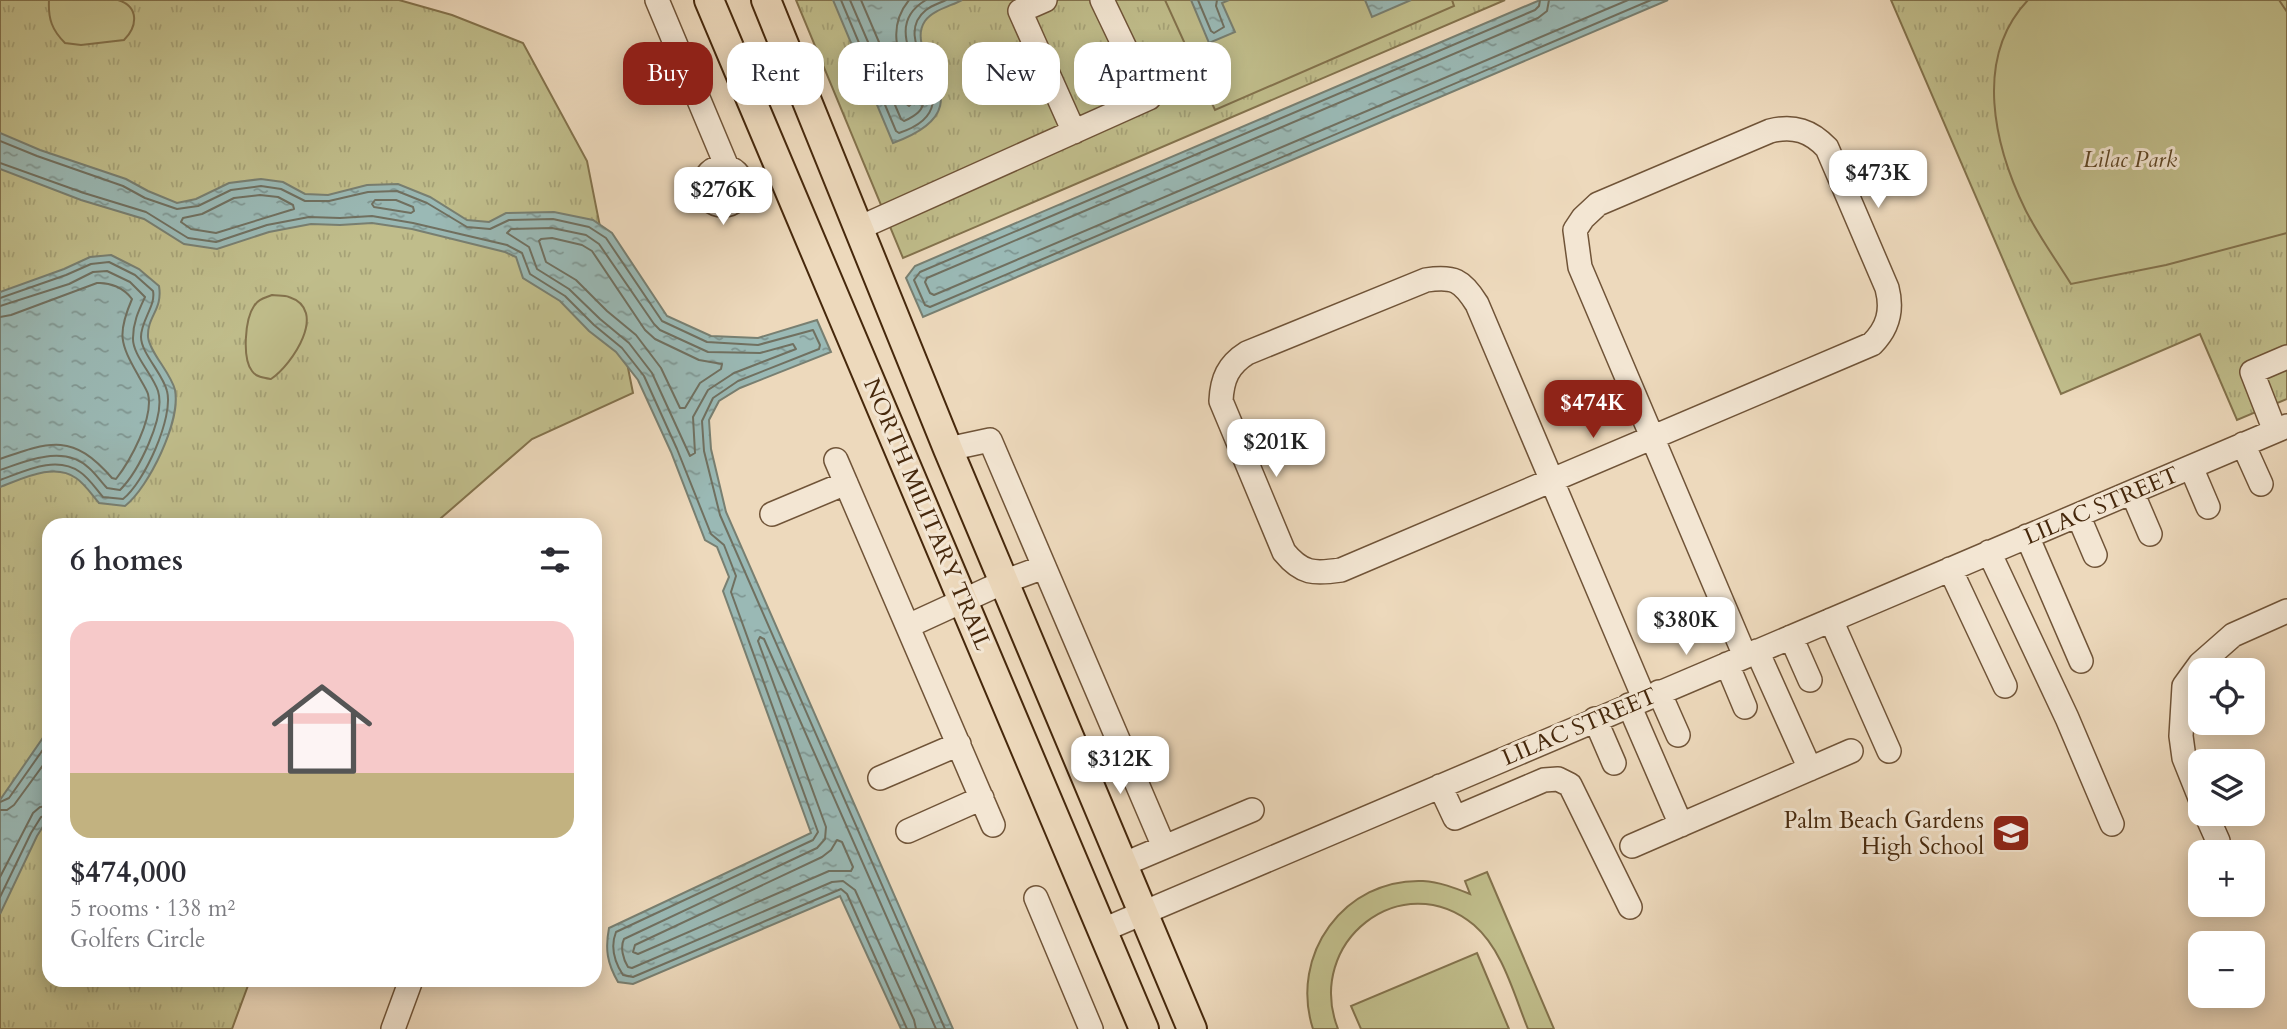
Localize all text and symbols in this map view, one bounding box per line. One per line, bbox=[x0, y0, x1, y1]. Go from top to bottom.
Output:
chip: Buy bbox=[623, 42, 713, 105]
chip: Rent bbox=[727, 42, 824, 105]
chip: Filters bbox=[838, 42, 948, 105]
chip: New bbox=[962, 42, 1060, 105]
chip: Apartment bbox=[1074, 42, 1231, 105]
park label: Lilac Park bbox=[2083, 144, 2178, 175]
pin: $473K bbox=[1829, 150, 1927, 210]
text: $473K bbox=[1845, 157, 1911, 188]
pin: $276K bbox=[674, 168, 772, 227]
text: $276K bbox=[690, 174, 756, 205]
street label: NORTH MILITARY TRAIL bbox=[856, 374, 999, 655]
pin: $474K bbox=[1544, 380, 1642, 440]
text: $474K bbox=[1560, 387, 1626, 418]
pin: $201K bbox=[1227, 420, 1325, 479]
text: $201K bbox=[1243, 426, 1309, 457]
street label: LILAC STREET bbox=[2019, 459, 2183, 552]
text: 6 homes bbox=[70, 540, 183, 581]
icon: filters bbox=[536, 541, 574, 579]
pin: $380K bbox=[1637, 598, 1735, 657]
text: $380K bbox=[1653, 604, 1719, 635]
map controls bbox=[2188, 658, 2265, 1008]
button: locate bbox=[2188, 658, 2265, 735]
icon: home bbox=[259, 666, 385, 792]
street label: LILAC STREET bbox=[1497, 680, 1661, 773]
pin: $312K bbox=[1071, 736, 1169, 796]
text: $312K bbox=[1087, 743, 1153, 774]
button: layers bbox=[2188, 749, 2265, 826]
place label: Palm Beach Gardens High School bbox=[1784, 805, 1984, 862]
school or university icon: Palm Beach Gardens High School bbox=[1990, 812, 2032, 854]
button: + bbox=[2188, 840, 2265, 917]
text: $474,000 bbox=[70, 852, 186, 893]
text: 5 rooms · 138 m² bbox=[70, 893, 235, 924]
text: Golfers Circle bbox=[70, 924, 205, 955]
button: − bbox=[2188, 931, 2265, 1008]

